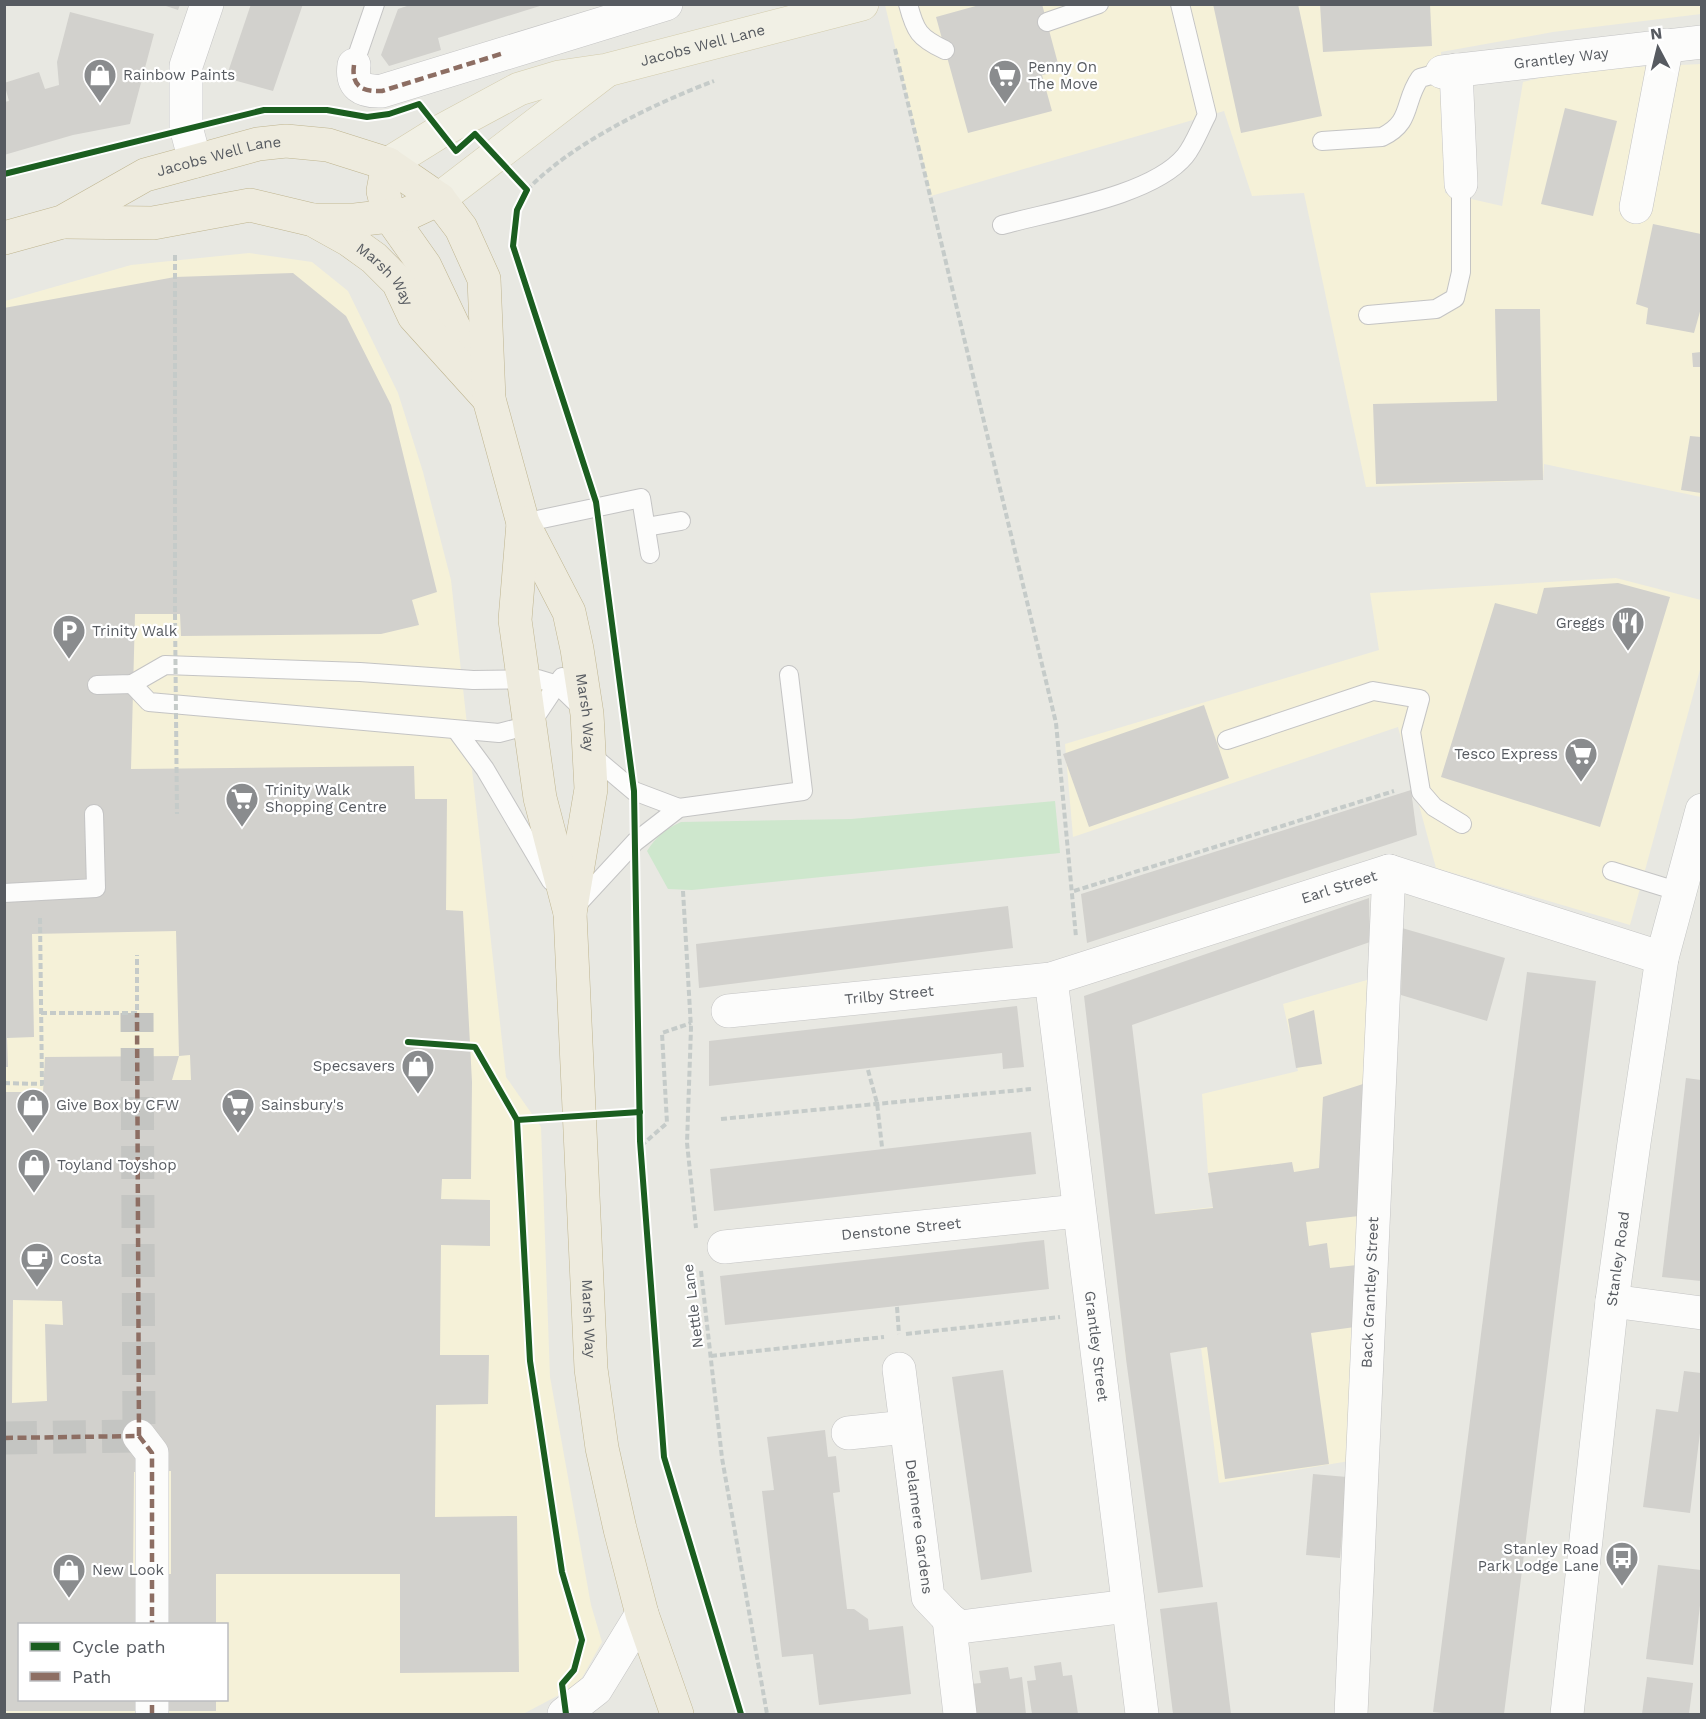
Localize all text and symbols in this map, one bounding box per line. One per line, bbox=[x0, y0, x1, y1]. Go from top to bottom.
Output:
north arrow bbox=[1628, 18, 1688, 78]
street label: Jacobs Well Lane bbox=[638, 21, 767, 70]
text: N bbox=[1649, 23, 1663, 44]
street label: Grantley Way bbox=[1513, 44, 1610, 73]
shop icon: Rainbow Paints bbox=[82, 57, 118, 104]
supermarket icon: Penny On The Move bbox=[987, 58, 1023, 105]
place label: Penny On The Move bbox=[1028, 58, 1098, 93]
place label: Rainbow Paints bbox=[123, 66, 235, 84]
street label: Jacobs Well Lane bbox=[155, 133, 282, 180]
street label: Marsh Way bbox=[353, 239, 417, 309]
restaurant icon: Greggs bbox=[1610, 605, 1646, 652]
parking icon: Trinity Walk bbox=[51, 613, 87, 660]
place label: Greggs bbox=[1556, 614, 1605, 632]
place label: Trinity Walk bbox=[92, 622, 178, 640]
street label: Marsh Way bbox=[572, 672, 598, 752]
supermarket icon: Tesco Express bbox=[1563, 736, 1599, 783]
place label: Tesco Express bbox=[1454, 745, 1558, 763]
supermarket icon: Trinity Walk Shopping Centre bbox=[224, 781, 260, 828]
place label: Trinity Walk Shopping Centre bbox=[265, 781, 387, 816]
street label: Earl Street bbox=[1299, 866, 1380, 907]
street label: Trilby Street bbox=[844, 982, 935, 1008]
shop icon: Specsavers bbox=[400, 1048, 436, 1095]
place label: Specsavers bbox=[313, 1057, 395, 1075]
shop icon: Give Box by CFW bbox=[15, 1087, 51, 1134]
supermarket icon: Sainsbury's bbox=[220, 1087, 256, 1134]
place label: Give Box by CFW bbox=[56, 1096, 179, 1114]
place label: Sainsbury's bbox=[261, 1096, 344, 1114]
shop icon: Toyland Toyshop bbox=[16, 1147, 52, 1194]
place label: Toyland Toyshop bbox=[57, 1156, 177, 1174]
street label: Stanley Road bbox=[1602, 1210, 1633, 1307]
street label: Denstone Street bbox=[840, 1214, 963, 1244]
street label: Back Grantley Street bbox=[1358, 1216, 1382, 1368]
cafe icon: Costa bbox=[19, 1241, 55, 1288]
place label: Costa bbox=[60, 1250, 102, 1268]
street label: Nettle Lane bbox=[679, 1263, 707, 1349]
street label: Marsh Way bbox=[578, 1279, 599, 1359]
street label: Grantley Street bbox=[1081, 1290, 1112, 1403]
street label: Delamere Gardens bbox=[902, 1458, 937, 1595]
place label: Stanley Road Park Lodge Lane bbox=[1478, 1540, 1599, 1575]
bus stop icon: Stanley Road Park Lodge Lane bbox=[1604, 1540, 1640, 1587]
shop icon: New Look bbox=[51, 1552, 87, 1599]
place label: New Look bbox=[92, 1561, 164, 1579]
legend bbox=[18, 1623, 228, 1701]
text: Cycle path bbox=[72, 1636, 166, 1657]
text: Path bbox=[72, 1666, 112, 1687]

